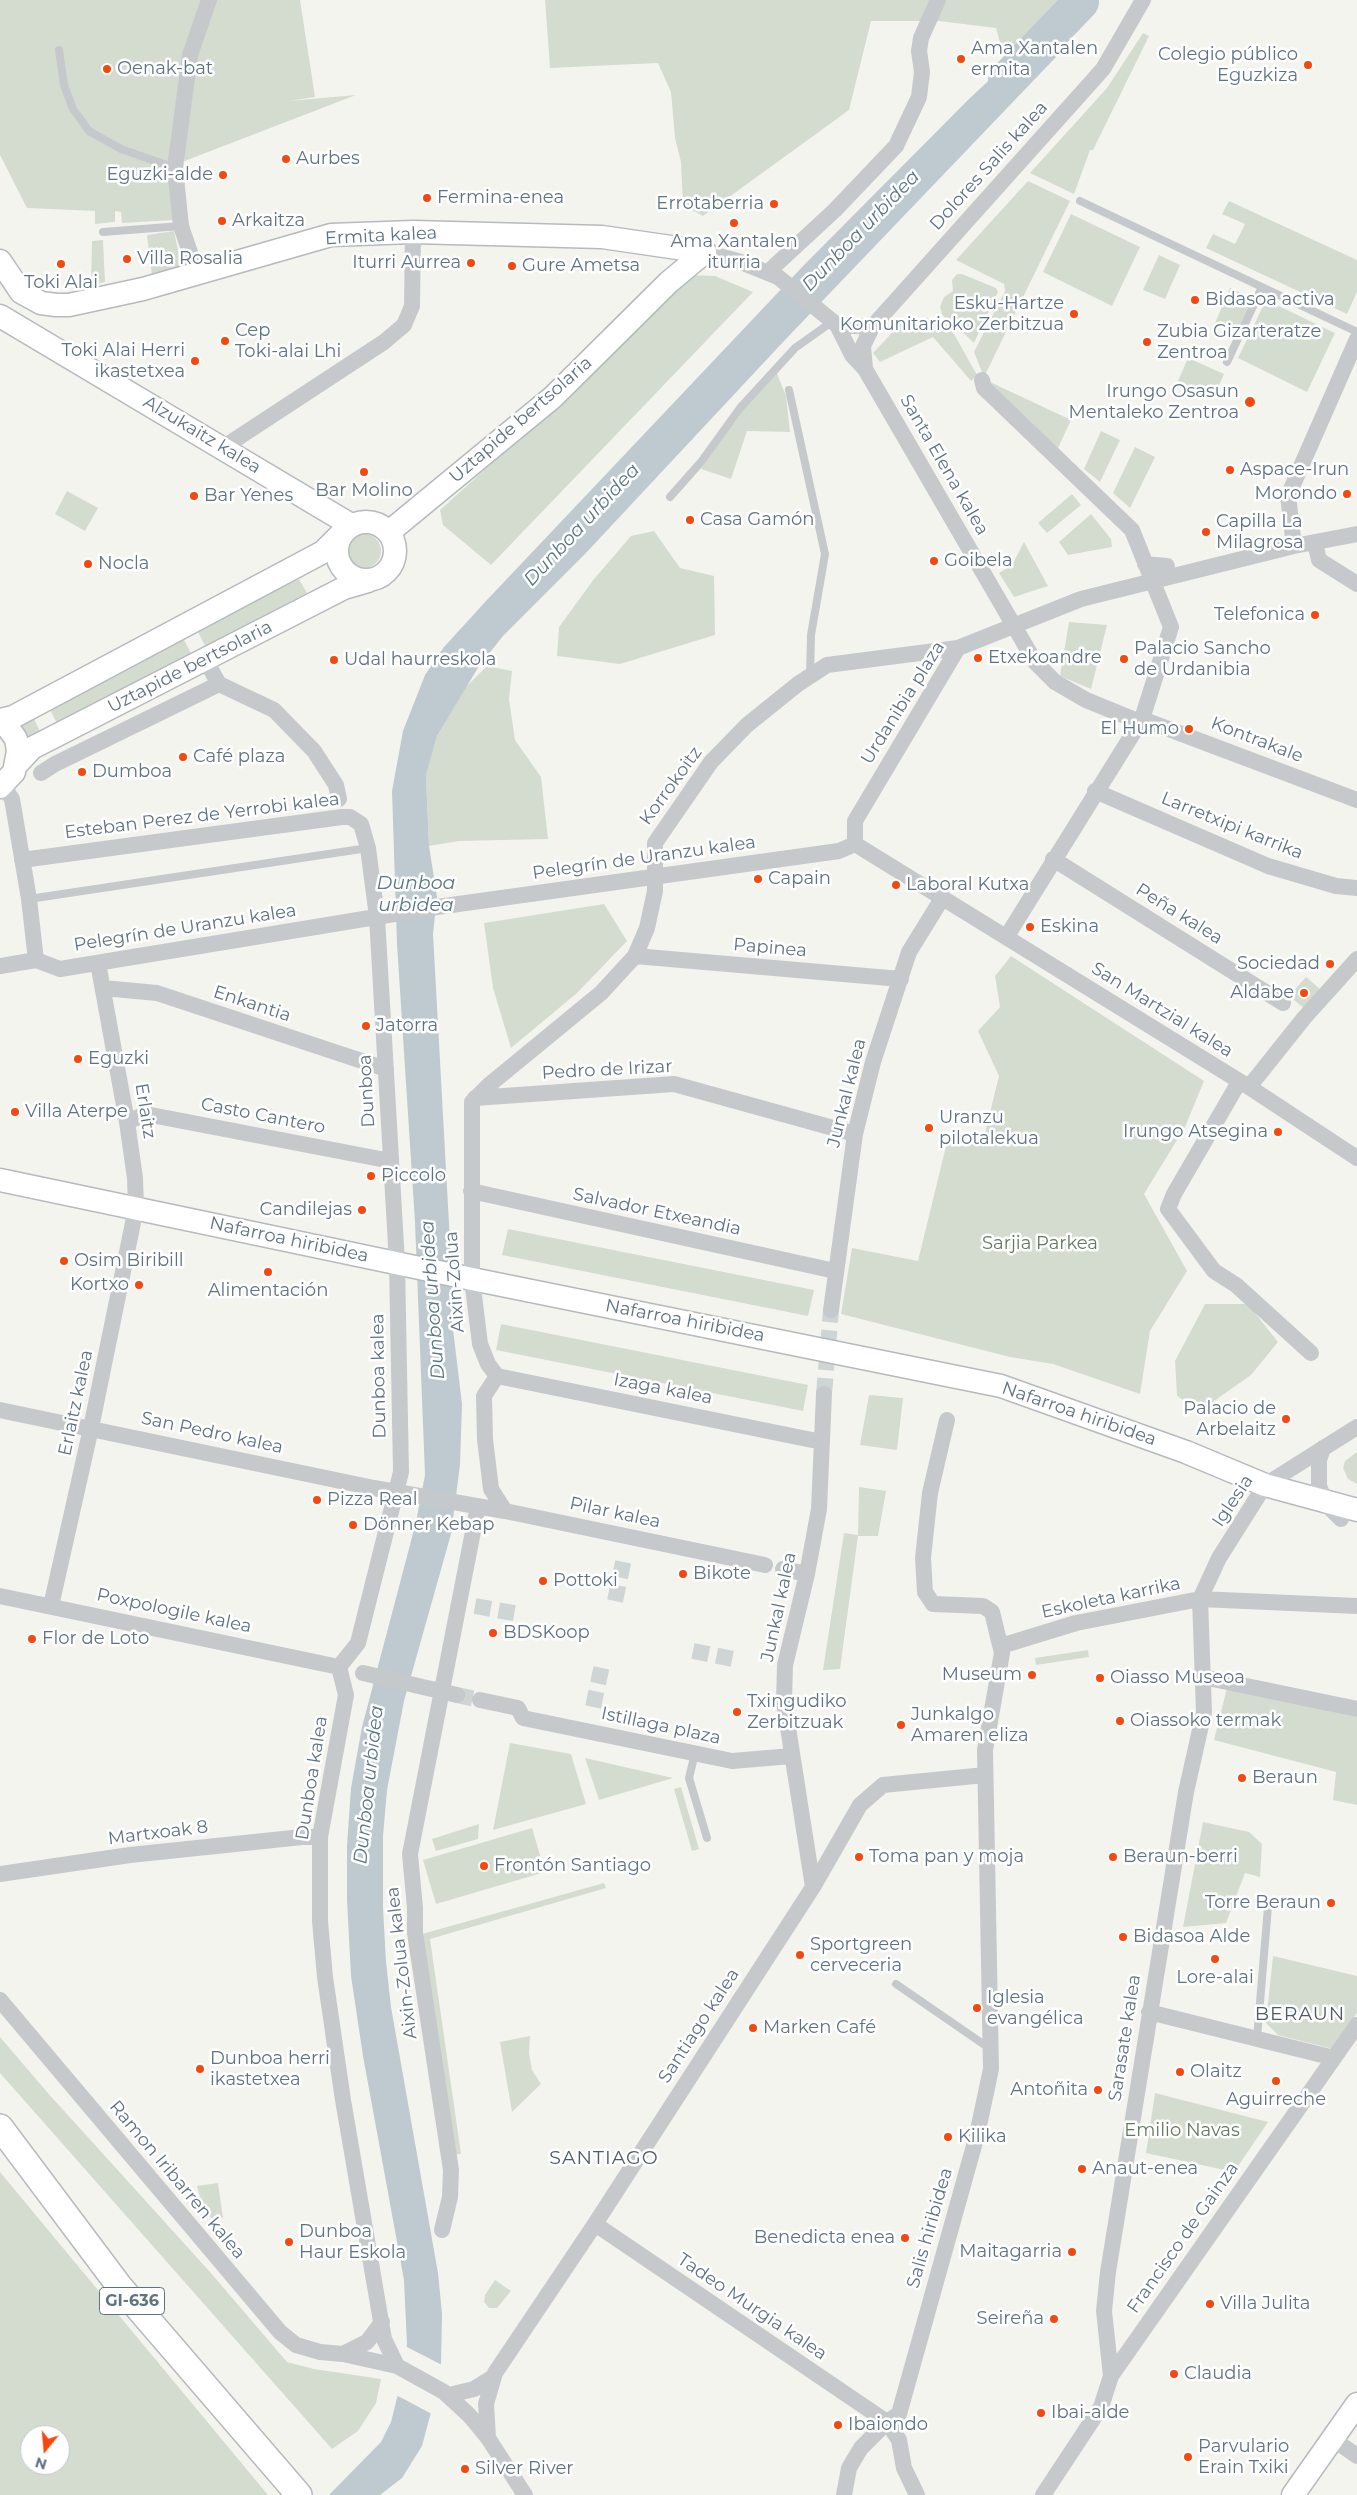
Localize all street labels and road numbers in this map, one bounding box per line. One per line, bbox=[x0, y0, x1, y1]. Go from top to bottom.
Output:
street label: Dolores Salis kalea bbox=[926, 97, 1052, 235]
street label: Ermita kalea bbox=[324, 222, 438, 250]
street label: Uztapide bertsolaria bbox=[445, 352, 597, 488]
street label: Alzukaitz kalea bbox=[139, 391, 265, 479]
street label: Santa Elena kalea bbox=[895, 391, 993, 539]
street label: Uztapide bertsolaria bbox=[104, 616, 276, 718]
street label: Urdanibia plaza bbox=[856, 638, 950, 768]
street label: Kontrakale bbox=[1208, 713, 1306, 767]
street label: Korrokoitz bbox=[635, 742, 707, 830]
street label: Esteban Perez de Yerrobi kalea bbox=[63, 788, 341, 844]
street label: Larretxipi karrika bbox=[1158, 788, 1306, 864]
street label: Pelegrín de Uranzu kalea bbox=[531, 832, 757, 884]
street label: Peña kalea bbox=[1132, 879, 1226, 949]
street label: Pelegrín de Uranzu kalea bbox=[72, 900, 298, 956]
street label: Papinea bbox=[732, 934, 808, 962]
street label: San Martzial kalea bbox=[1087, 958, 1237, 1062]
street label: Enkantia bbox=[210, 981, 294, 1027]
street label: Junkal kalea bbox=[823, 1036, 871, 1150]
street label: Dunboa bbox=[354, 1054, 380, 1128]
street label: Pedro de Irizar bbox=[541, 1056, 673, 1084]
street label: Erlaitz bbox=[130, 1082, 160, 1140]
street label: Casto Cantero bbox=[199, 1093, 327, 1139]
street label: Salvador Etxeandia bbox=[571, 1184, 743, 1240]
street label: Nafarroa hiribidea bbox=[208, 1213, 370, 1267]
street label: Aixin-Zolua bbox=[441, 1231, 469, 1333]
street label: Nafarroa hiribidea bbox=[604, 1295, 766, 1347]
street label: Dunboa kalea bbox=[367, 1313, 391, 1439]
street label: Erlaitz kalea bbox=[54, 1348, 98, 1458]
street label: Izaga kalea bbox=[612, 1369, 714, 1409]
street label: Nafarroa hiribidea bbox=[999, 1377, 1159, 1451]
street label: San Pedro kalea bbox=[139, 1407, 285, 1459]
street label: Iglesia bbox=[1208, 1471, 1258, 1531]
street label: Pilar kalea bbox=[568, 1493, 662, 1533]
street label: Junkal kalea bbox=[757, 1550, 801, 1664]
street label: Eskoleta karrika bbox=[1039, 1573, 1183, 1623]
street label: Poxpologile kalea bbox=[95, 1584, 253, 1638]
street label: Istillaga plaza bbox=[599, 1703, 723, 1749]
street label: Dunboa kalea bbox=[292, 1714, 332, 1842]
street label: Martxoak 8 bbox=[107, 1816, 209, 1850]
street label: Aixin-Zolua kalea bbox=[382, 1885, 422, 2041]
street label: Santiago kalea bbox=[654, 1965, 744, 2087]
street label: Sarasate kalea bbox=[1104, 1973, 1146, 2103]
street label: Ramon Iribarren kalea bbox=[104, 2096, 250, 2264]
street label: Francisco de Gainza bbox=[1123, 2158, 1243, 2318]
street label: Salis hiribidea bbox=[902, 2165, 958, 2291]
street label: Tadeo Murgia kalea bbox=[673, 2249, 831, 2365]
road number: GI-636 bbox=[100, 2288, 164, 2314]

